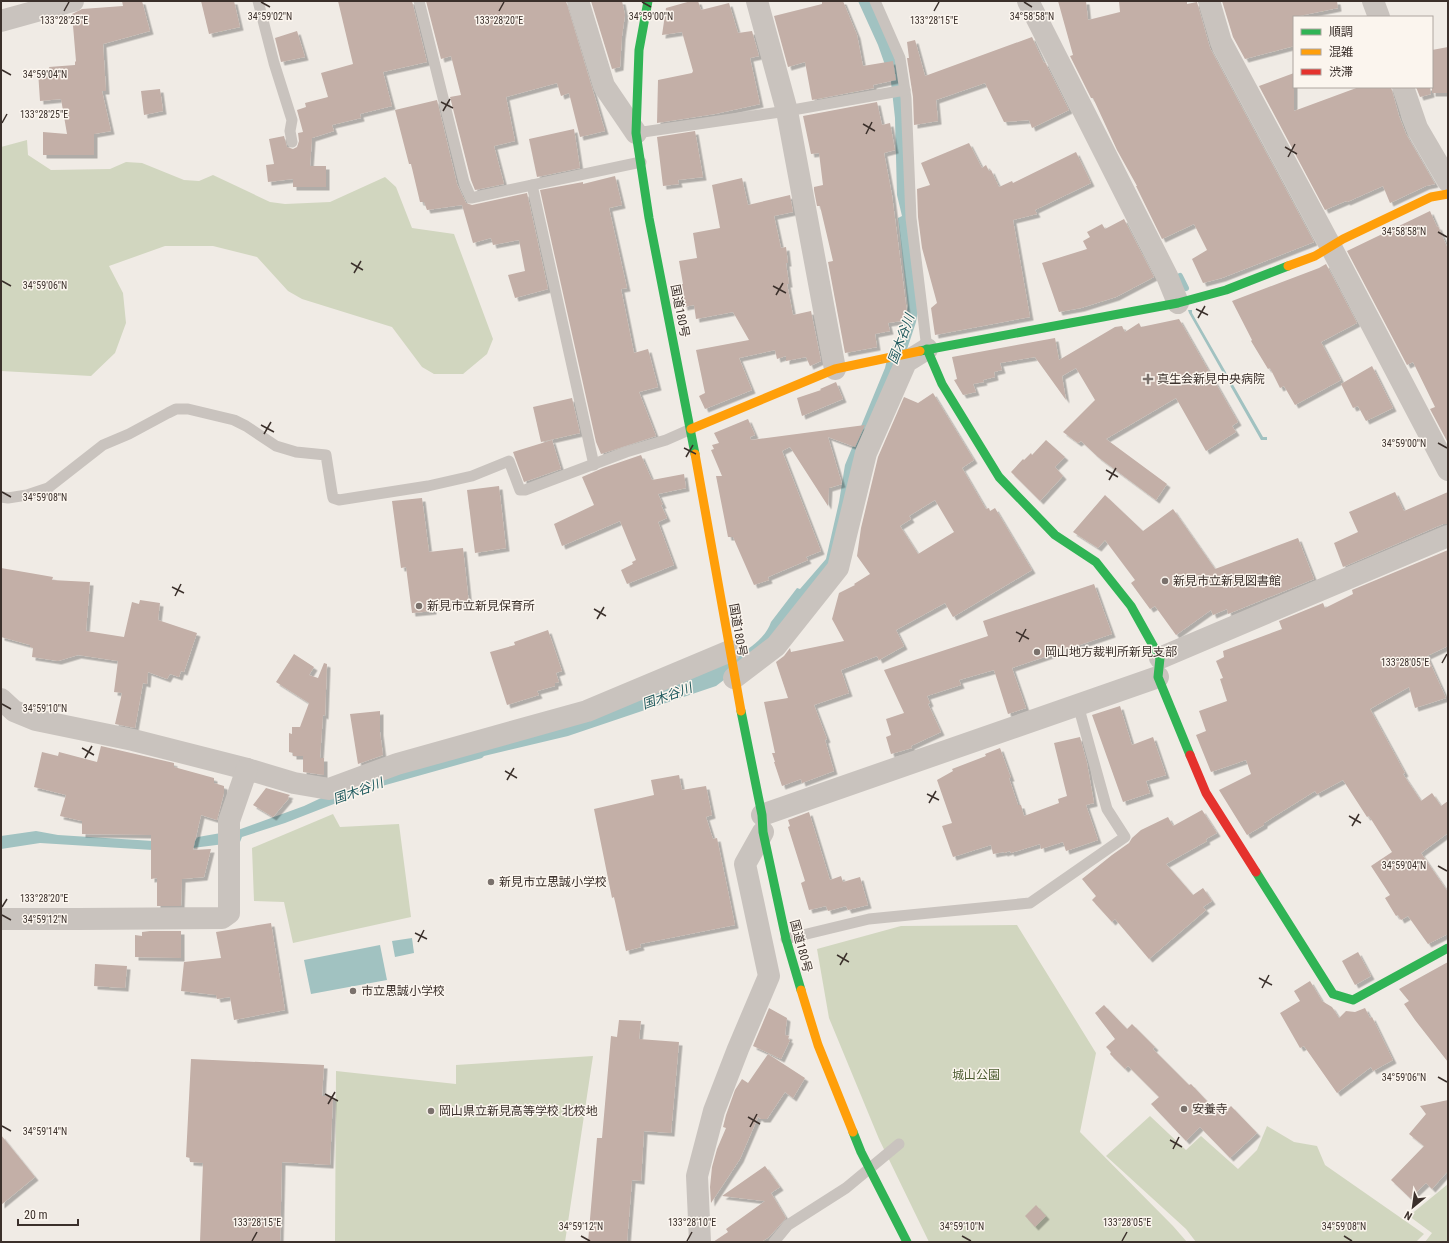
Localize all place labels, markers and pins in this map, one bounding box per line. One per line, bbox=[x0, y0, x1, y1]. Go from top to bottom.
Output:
place label: 真生会新見中央病院 bbox=[1157, 372, 1265, 386]
marker: 真生会新見中央病院 bbox=[1142, 373, 1154, 385]
place label: 新見市立新見図書館 bbox=[1173, 574, 1281, 588]
marker: 新見市立新見図書館 bbox=[1160, 576, 1170, 586]
place label: 新見市立新見保育所 bbox=[427, 599, 535, 613]
marker: 新見市立新見保育所 bbox=[414, 601, 424, 611]
place label: 岡山地方裁判所新見支部 bbox=[1045, 645, 1177, 659]
marker: 岡山地方裁判所新見支部 bbox=[1032, 647, 1042, 657]
place label: 新見市立思誠小学校 bbox=[499, 875, 607, 889]
marker: 新見市立思誠小学校 bbox=[486, 877, 496, 887]
place label: 市立思誠小学校 bbox=[361, 984, 445, 998]
marker: 市立思誠小学校 bbox=[348, 986, 358, 996]
place label: 安養寺 bbox=[1192, 1102, 1228, 1116]
place label: 岡山県立新見高等学校 北校地 bbox=[439, 1104, 598, 1118]
marker: 安養寺 bbox=[1179, 1104, 1189, 1114]
marker: 岡山県立新見高等学校 北校地 bbox=[426, 1106, 436, 1116]

